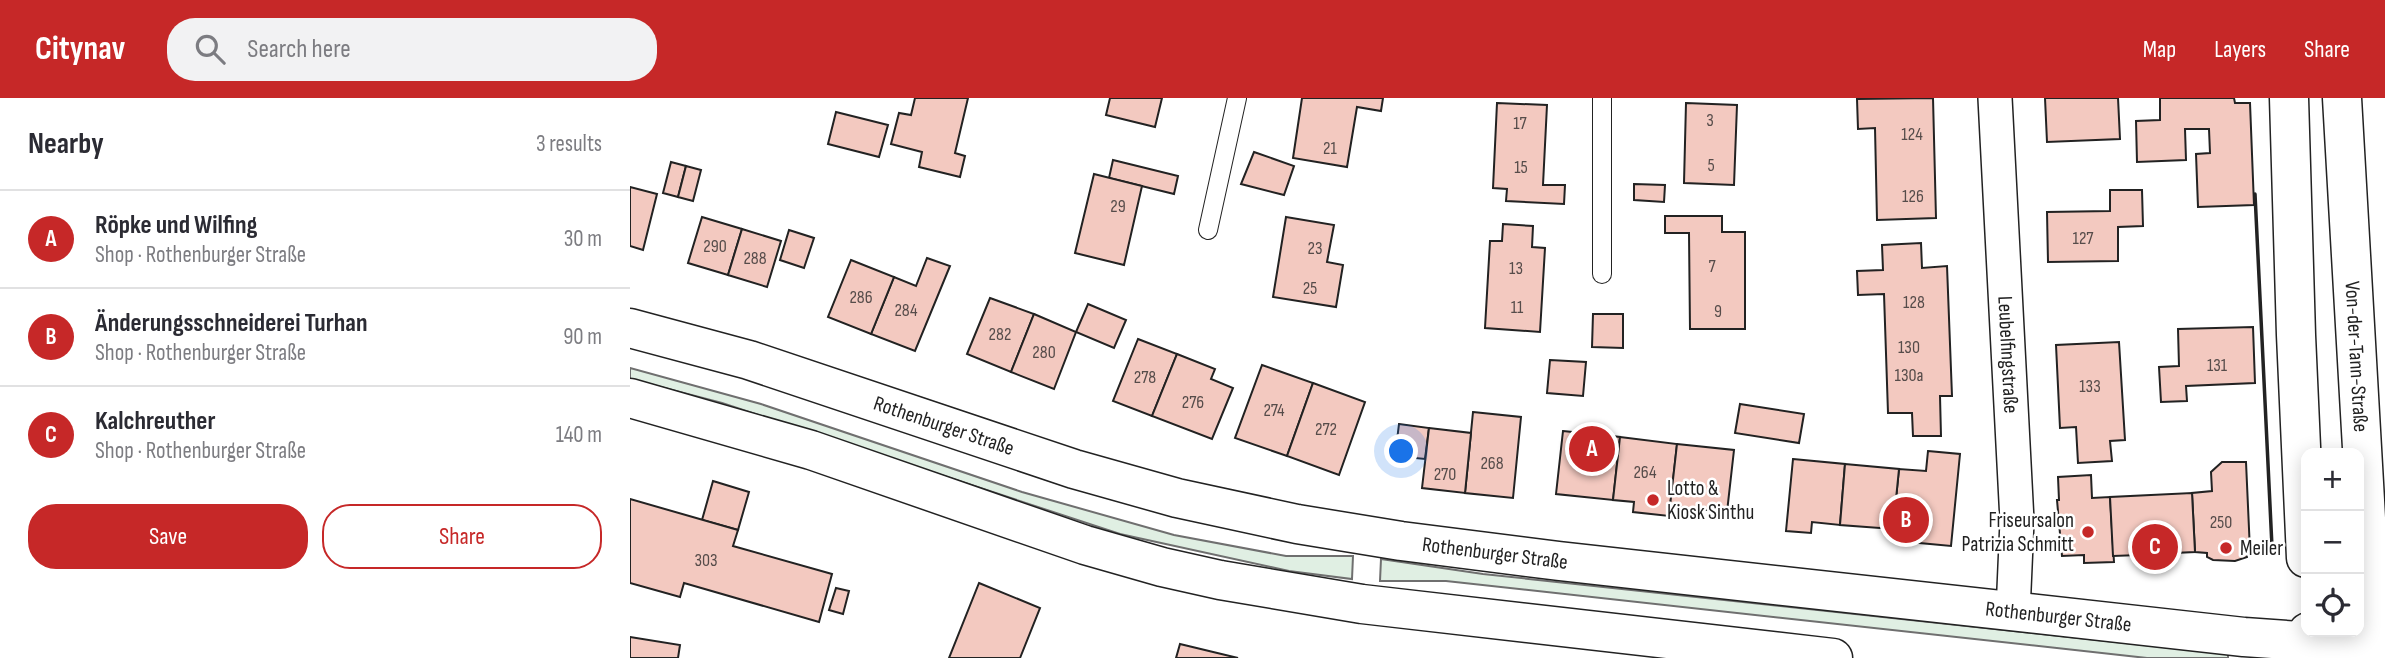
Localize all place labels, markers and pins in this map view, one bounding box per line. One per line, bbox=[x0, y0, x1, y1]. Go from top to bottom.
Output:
pin: A bbox=[1569, 423, 1615, 475]
place label: Lotto & Kiosk Sinthu bbox=[1667, 476, 1754, 525]
marker: Lotto & Kiosk Sinthu bbox=[1645, 492, 1661, 508]
pin: B bbox=[1883, 494, 1929, 546]
place label: Friseursalon Patrizia Schmitt bbox=[1962, 508, 2074, 557]
pin: C bbox=[2132, 521, 2178, 573]
marker: Friseursalon Patrizia Schmitt bbox=[2080, 524, 2096, 540]
place label: Meiler bbox=[2240, 536, 2283, 561]
marker: Meiler bbox=[2218, 540, 2234, 556]

